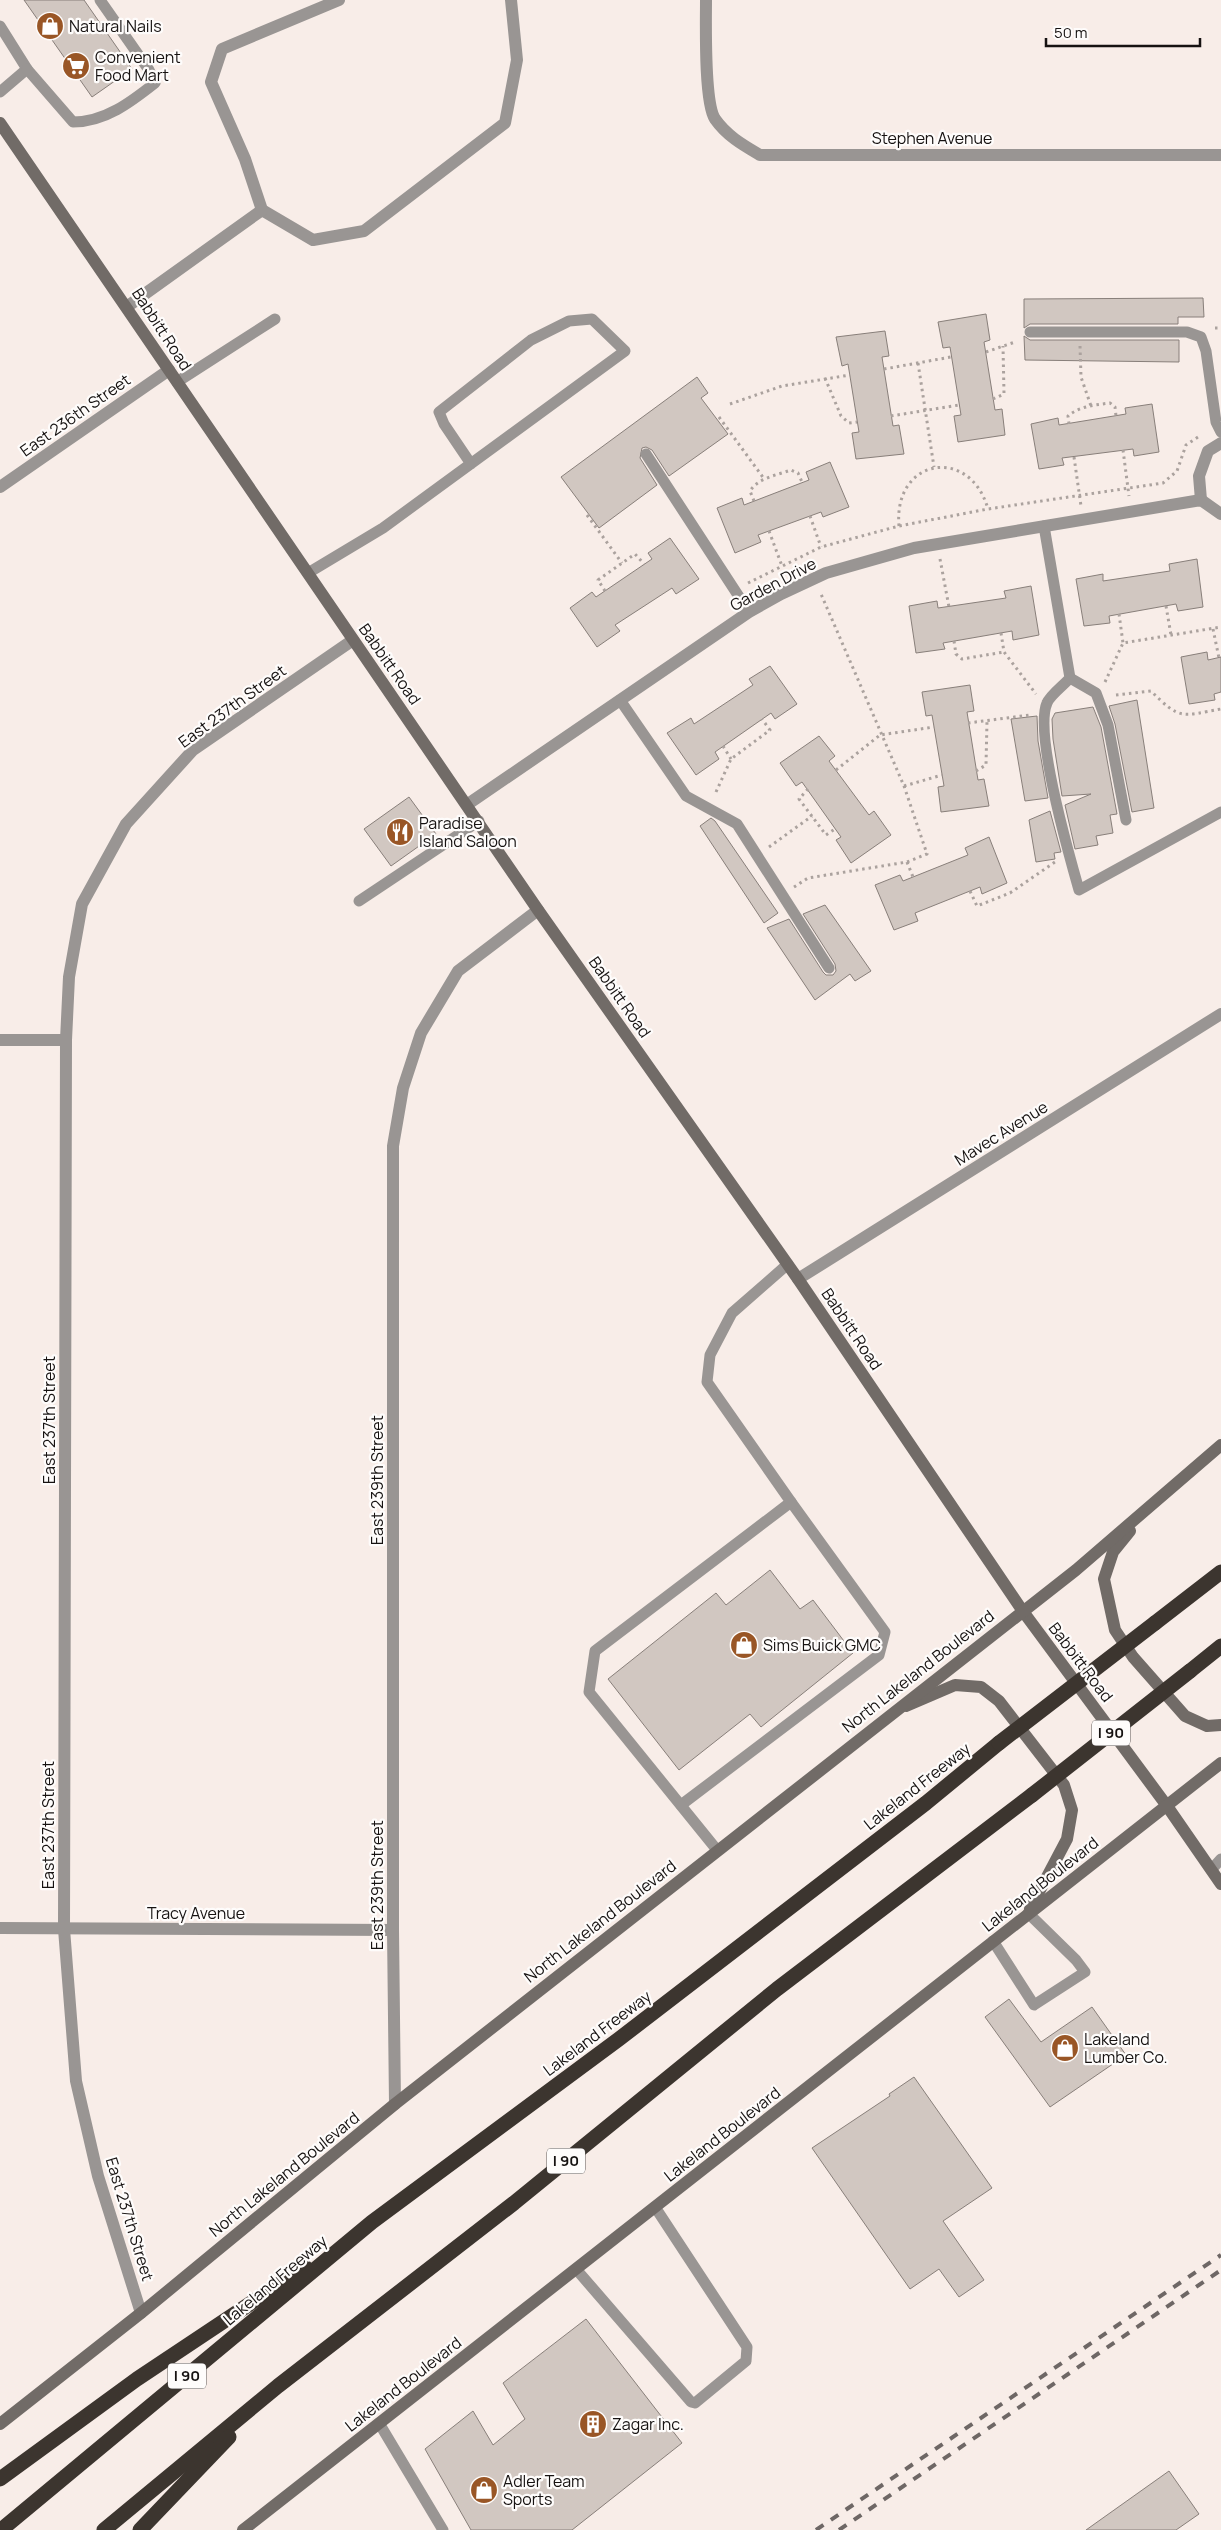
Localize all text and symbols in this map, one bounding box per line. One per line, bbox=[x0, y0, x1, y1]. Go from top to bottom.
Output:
shop icon: Natural Nails bbox=[35, 11, 65, 41]
place label: Natural Nails bbox=[69, 15, 162, 37]
scale bar bbox=[1046, 15, 1200, 47]
text: 50 m bbox=[1054, 22, 1088, 43]
place label: Convenient Food Mart bbox=[95, 46, 181, 86]
supermarket icon: Convenient Food Mart bbox=[61, 51, 91, 81]
street label: Stephen Avenue bbox=[872, 127, 992, 149]
street label: Babbitt Road bbox=[127, 283, 197, 375]
street label: East 236th Street bbox=[15, 369, 135, 461]
street label: Garden Drive bbox=[726, 552, 820, 616]
street label: Babbitt Road bbox=[354, 619, 426, 709]
street label: East 237th Street bbox=[174, 659, 290, 753]
place label: Paradise Island Saloon bbox=[419, 812, 517, 852]
restaurant icon: Paradise Island Saloon bbox=[385, 817, 415, 847]
street label: Babbitt Road bbox=[584, 952, 656, 1042]
street label: Mavec Avenue bbox=[950, 1096, 1052, 1170]
street label: Babbitt Road bbox=[816, 1284, 888, 1374]
street label: East 237th Street bbox=[38, 1356, 60, 1484]
street label: East 239th Street bbox=[366, 1415, 388, 1545]
street label: North Lakeland Boulevard bbox=[837, 1605, 999, 1737]
street label: Babbitt Road bbox=[1044, 1618, 1118, 1706]
shop icon: Sims Buick GMC bbox=[729, 1630, 759, 1660]
place label: Sims Buick GMC bbox=[763, 1634, 881, 1656]
road number: I 90 bbox=[1092, 1720, 1130, 1746]
street label: Lakeland Freeway bbox=[859, 1737, 975, 1835]
street label: East 237th Street bbox=[37, 1761, 59, 1889]
street label: East 239th Street bbox=[366, 1820, 388, 1950]
street label: Lakeland Boulevard bbox=[977, 1832, 1103, 1936]
street label: North Lakeland Boulevard bbox=[519, 1855, 681, 1987]
street label: Tracy Avenue bbox=[147, 1902, 245, 1924]
street label: Lakeland Freeway bbox=[539, 1985, 656, 2081]
place label: Lakeland Lumber Co. bbox=[1084, 2028, 1168, 2068]
shop icon: Lakeland Lumber Co. bbox=[1050, 2033, 1080, 2063]
street label: Lakeland Boulevard bbox=[659, 2082, 785, 2186]
street label: North Lakeland Boulevard bbox=[204, 2106, 364, 2242]
road number: I 90 bbox=[547, 2148, 585, 2174]
street label: East 237th Street bbox=[101, 2155, 159, 2283]
street label: Lakeland Freeway bbox=[218, 2230, 332, 2330]
street label: Lakeland Boulevard bbox=[340, 2332, 466, 2436]
road number: I 90 bbox=[168, 2364, 206, 2388]
building icon: Zagar Inc. bbox=[578, 2409, 608, 2439]
place label: Zagar Inc. bbox=[612, 2413, 684, 2435]
place label: Adler Team Sports bbox=[503, 2470, 585, 2510]
shop icon: Adler Team Sports bbox=[469, 2475, 499, 2505]

